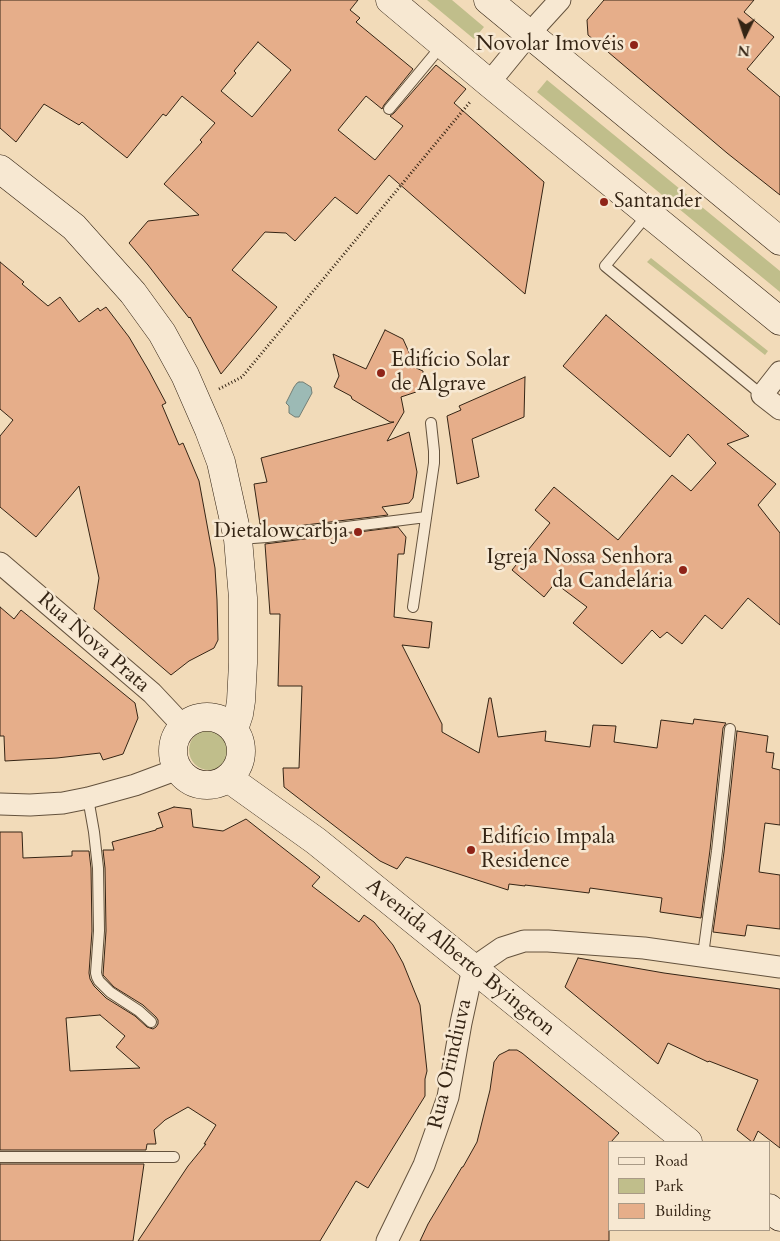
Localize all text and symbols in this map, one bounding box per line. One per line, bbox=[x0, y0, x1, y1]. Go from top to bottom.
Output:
north arrow bbox=[720, 10, 770, 60]
place label: Novolar Imovéis bbox=[476, 32, 624, 58]
marker: Novolar Imovéis bbox=[628, 39, 640, 51]
text: N bbox=[737, 41, 751, 60]
place label: Santander bbox=[614, 189, 702, 215]
marker: Santander bbox=[598, 196, 610, 208]
place label: Edifício Solar de Algrave bbox=[391, 348, 510, 398]
marker: Edifício Solar de Algrave bbox=[375, 367, 387, 379]
place label: Dietalowcarbja bbox=[214, 519, 348, 545]
marker: Dietalowcarbja bbox=[352, 526, 364, 538]
place label: Igreja Nossa Senhora da Candelária bbox=[487, 545, 673, 595]
marker: Igreja Nossa Senhora da Candelária bbox=[677, 564, 689, 576]
street label: Rua Nova Prata bbox=[32, 587, 154, 699]
place label: Edifício Impala Residence bbox=[481, 825, 615, 875]
marker: Edifício Impala Residence bbox=[465, 844, 477, 856]
street label: Avenida Alberto Byington bbox=[360, 874, 560, 1042]
street label: Rua Orindiuva bbox=[424, 996, 478, 1132]
legend bbox=[608, 1141, 770, 1231]
text: Road bbox=[655, 1151, 688, 1171]
text: Park bbox=[655, 1176, 684, 1196]
text: Building bbox=[655, 1201, 711, 1221]

